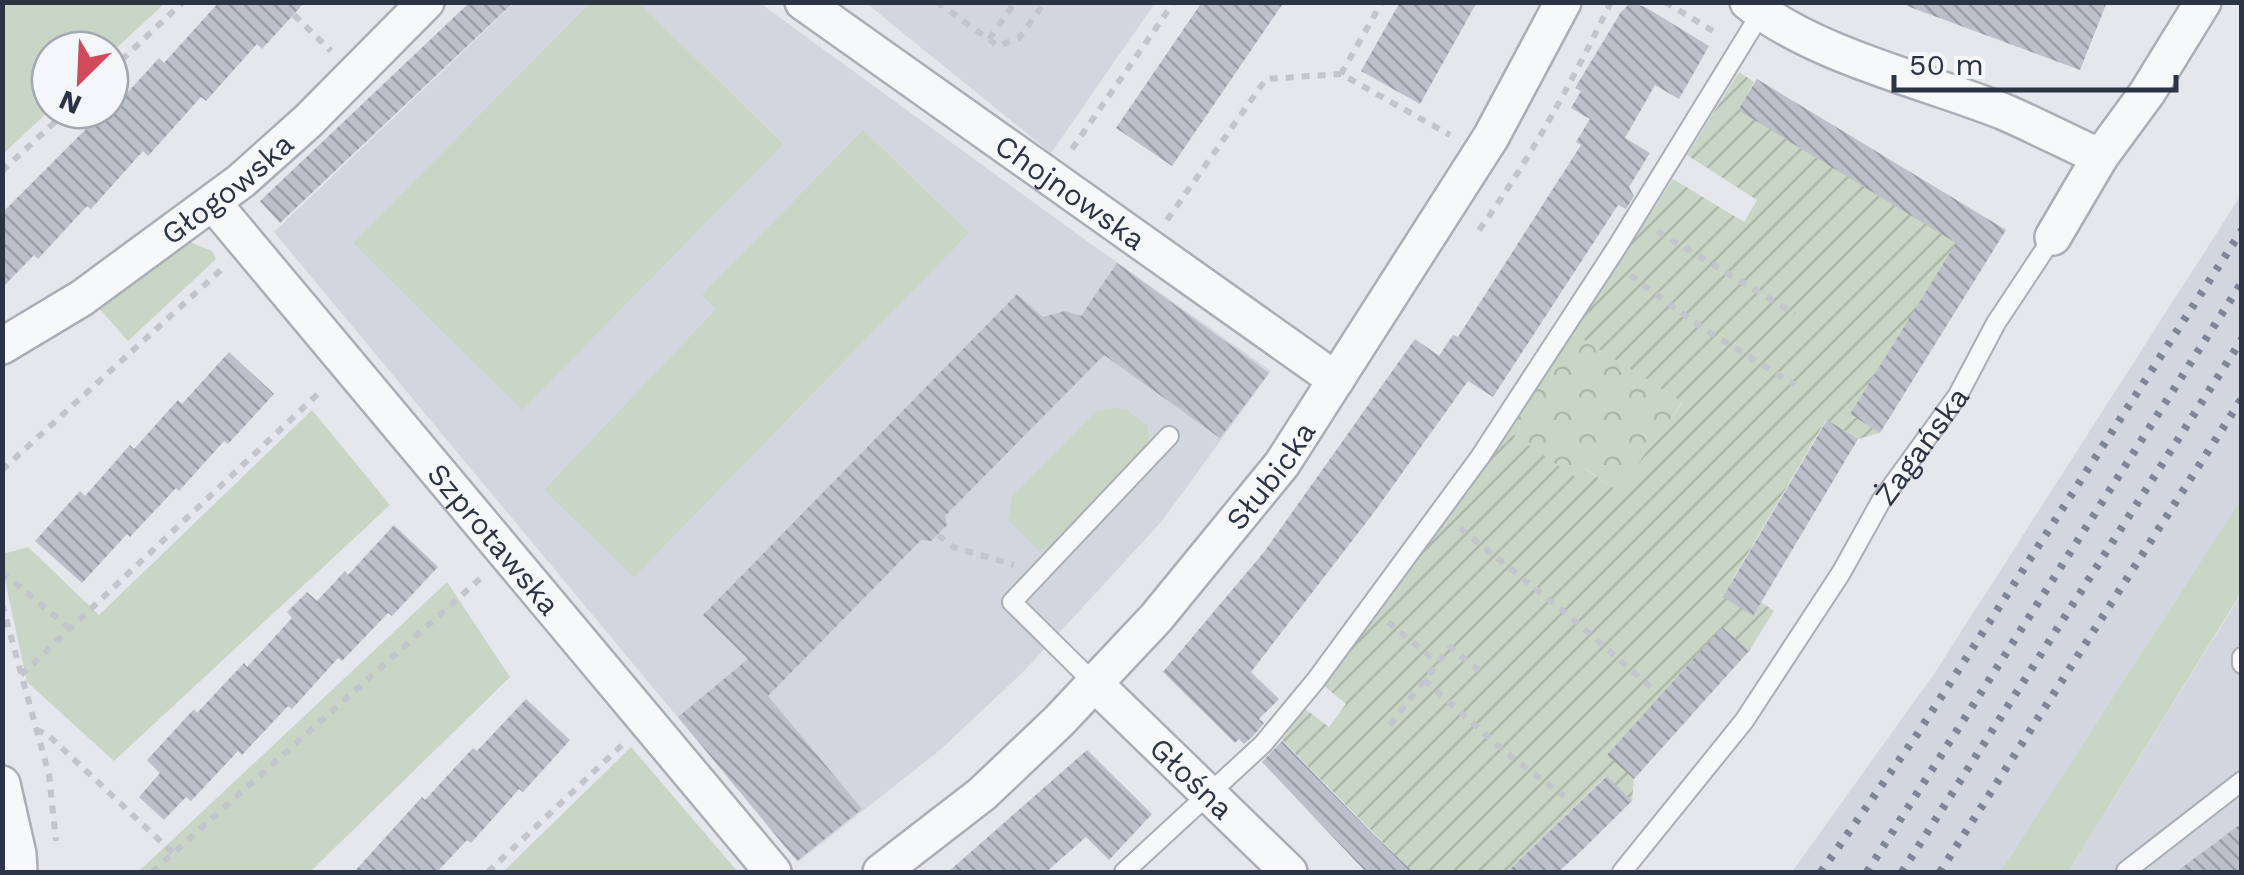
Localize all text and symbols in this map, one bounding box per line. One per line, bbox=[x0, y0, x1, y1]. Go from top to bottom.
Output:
north arrow bbox=[30, 30, 130, 130]
scale bar bbox=[1894, 30, 2176, 92]
text: 50 m bbox=[1909, 47, 1984, 82]
text: N bbox=[54, 83, 86, 122]
street label: Głogowska bbox=[154, 126, 300, 251]
street label: Chojnowska bbox=[989, 127, 1152, 257]
street label: Żagańska bbox=[1867, 380, 1976, 511]
street label: Słubicka bbox=[1218, 415, 1322, 536]
street label: Szprotawska bbox=[421, 456, 568, 622]
street label: Głośna bbox=[1143, 730, 1241, 826]

